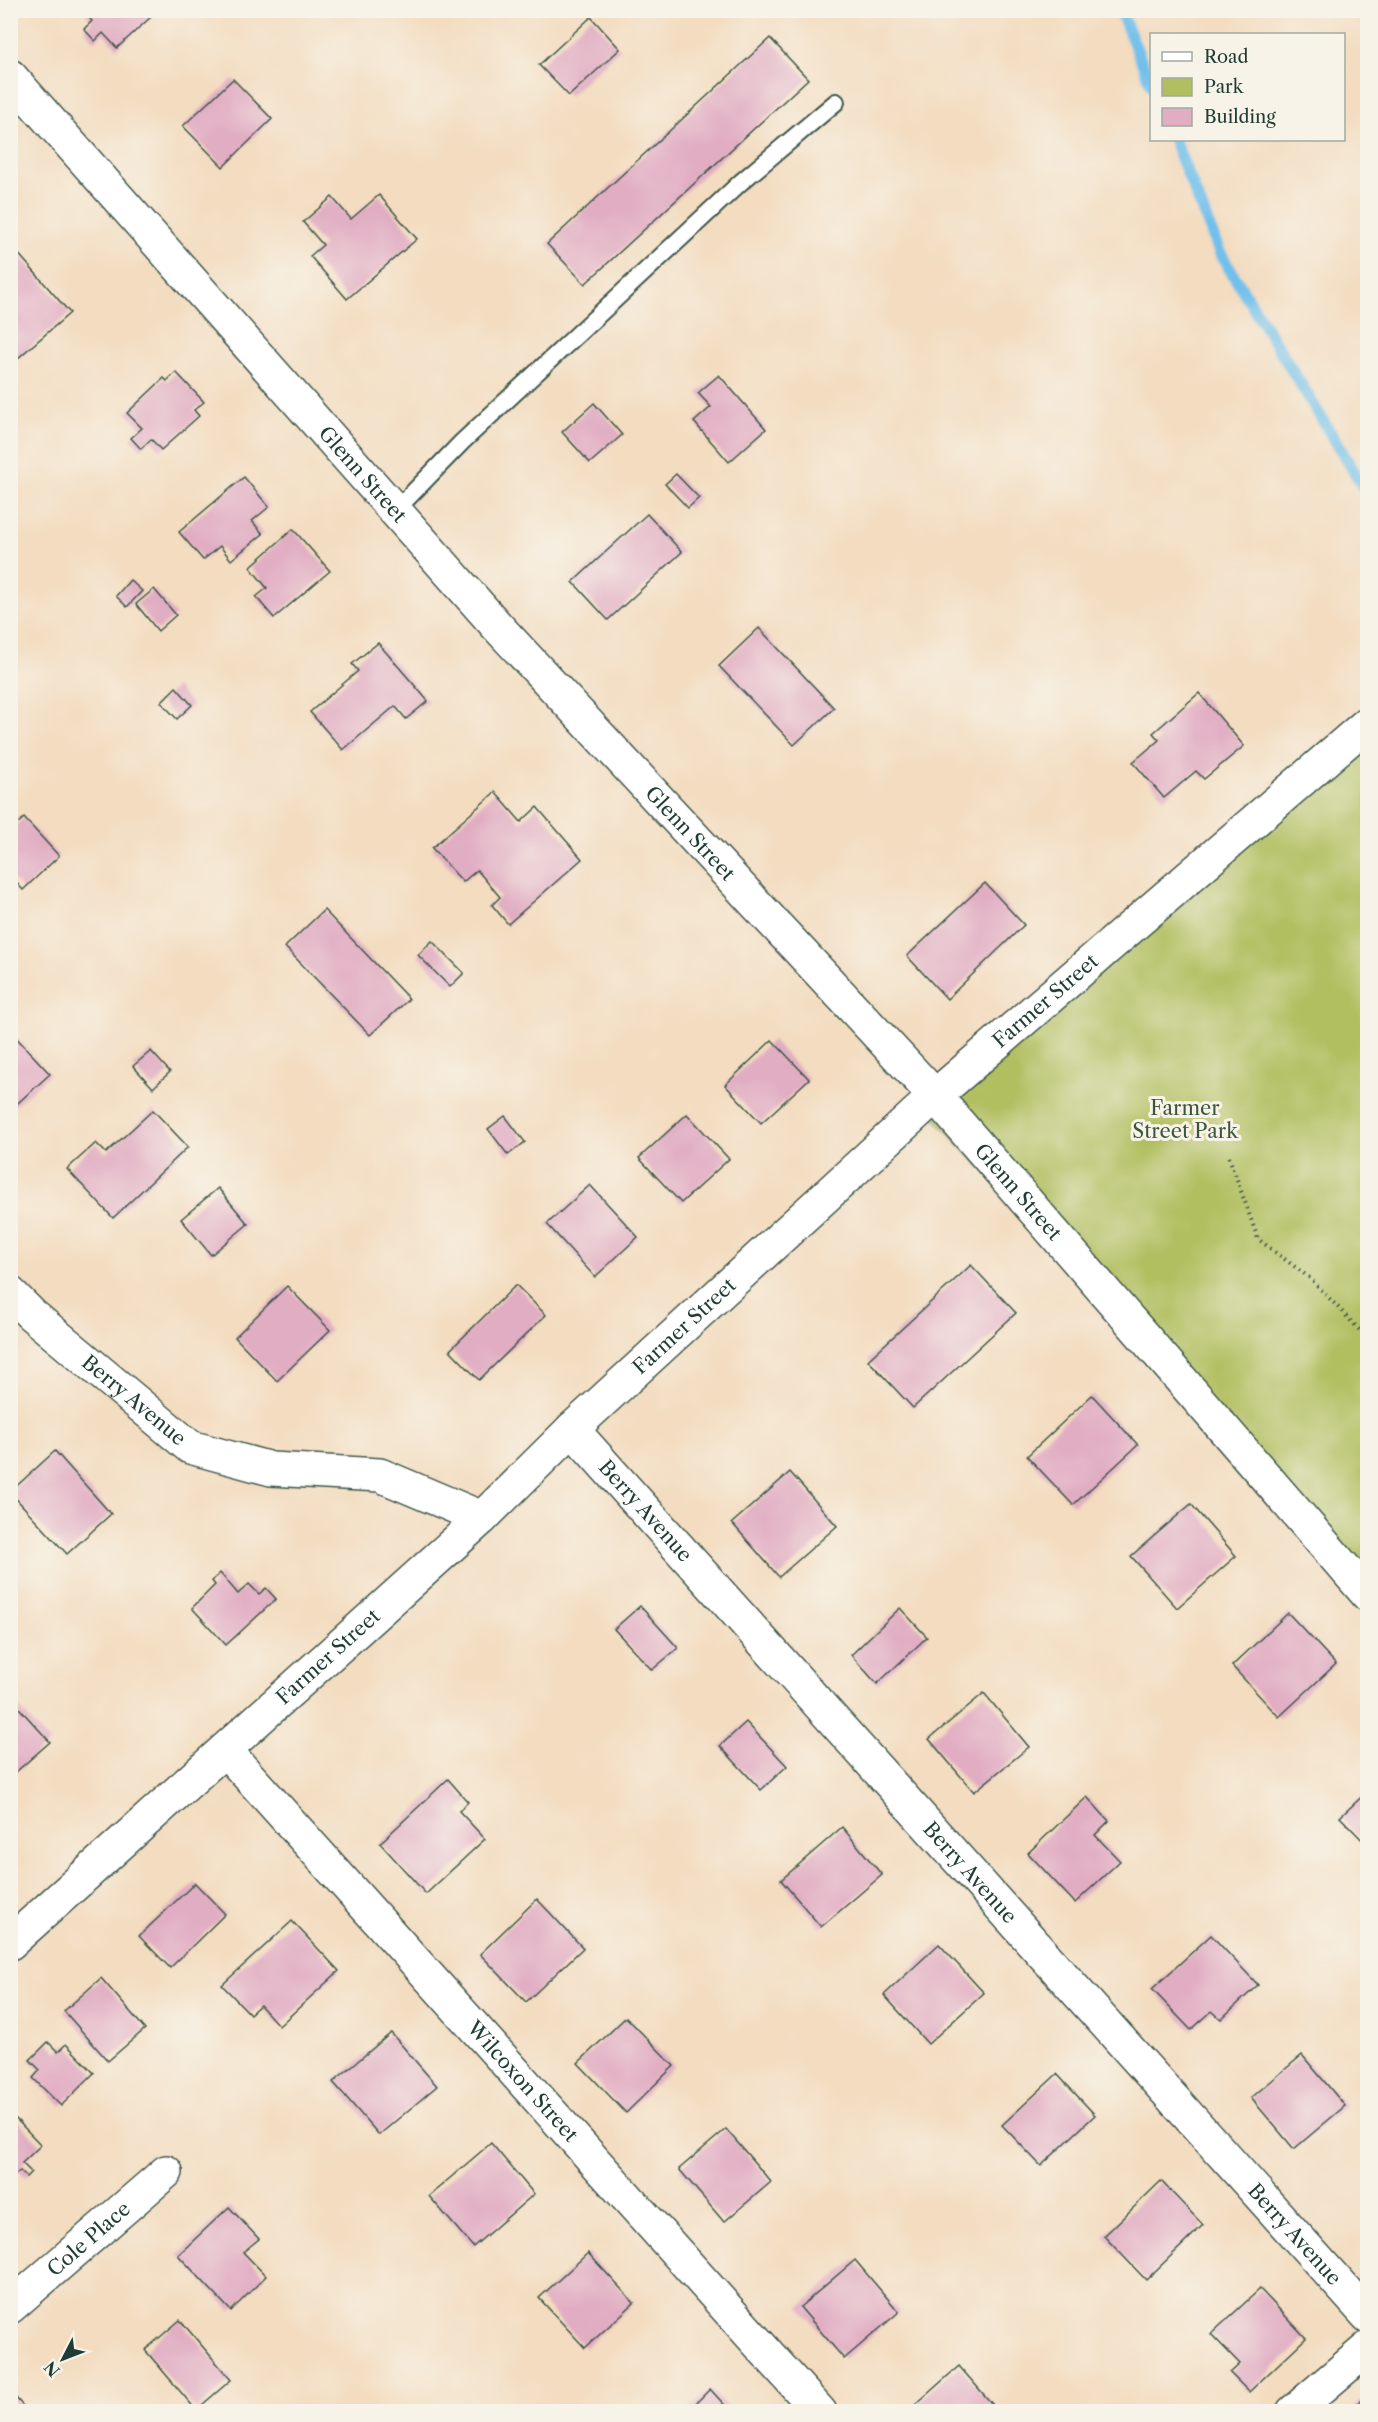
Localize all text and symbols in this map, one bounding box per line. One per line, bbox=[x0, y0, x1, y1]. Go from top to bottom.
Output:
legend bbox=[1150, 33, 1345, 141]
text: Road bbox=[1204, 46, 1249, 68]
text: Park bbox=[1204, 76, 1245, 98]
text: Building bbox=[1204, 106, 1276, 128]
street label: Glenn Street bbox=[314, 421, 412, 527]
street label: Glenn Street bbox=[640, 781, 740, 886]
street label: Farmer Street bbox=[988, 949, 1103, 1053]
park label: Farmer Street Park bbox=[1132, 1096, 1239, 1143]
street label: Glenn Street bbox=[970, 1139, 1067, 1245]
street label: Farmer Street bbox=[628, 1273, 741, 1379]
street label: Berry Avenue bbox=[77, 1350, 191, 1451]
street label: Berry Avenue bbox=[594, 1455, 697, 1567]
street label: Farmer Street bbox=[271, 1604, 385, 1709]
street label: Berry Avenue bbox=[918, 1817, 1022, 1928]
street label: Wilcoxon Street bbox=[462, 2015, 583, 2147]
street label: Berry Avenue bbox=[1243, 2179, 1346, 2290]
street label: Cole Place bbox=[42, 2197, 135, 2281]
north arrow bbox=[33, 2329, 93, 2389]
text: N bbox=[40, 2357, 64, 2381]

